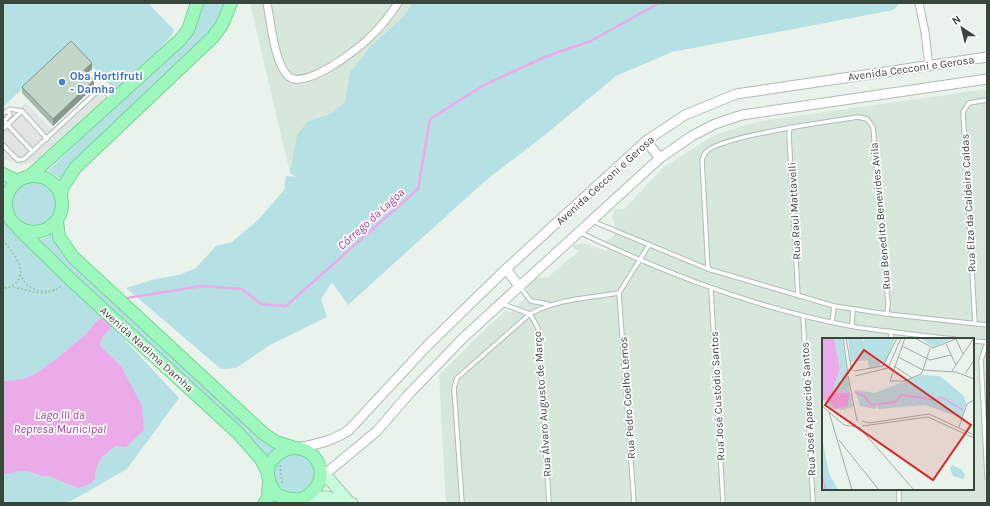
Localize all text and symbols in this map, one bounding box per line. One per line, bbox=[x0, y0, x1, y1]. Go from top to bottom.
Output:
north arrow bbox=[942, 8, 982, 48]
text: N bbox=[950, 13, 964, 28]
street label: Avenida Cecconi e Gerosa bbox=[847, 53, 975, 84]
place label: Oba Hortifruti - Damha bbox=[70, 70, 143, 96]
marker: Oba Hortifruti - Damha bbox=[57, 77, 67, 87]
street label: Avenida Cecconi e Gerosa bbox=[554, 133, 657, 228]
street label: Rua Elza da Caldeira Caldas bbox=[958, 133, 979, 273]
street label: Rua Benedito Benevides Avila bbox=[868, 142, 893, 290]
street label: Rua Raul Mattavelli bbox=[785, 162, 804, 260]
water label: Córrego da Lagoa bbox=[335, 185, 407, 253]
street label: Avenida Nadima Damha bbox=[97, 304, 196, 395]
street label: Rua Álvaro Augusto de Março bbox=[529, 331, 554, 477]
street label: Rua José Custódio Santos bbox=[708, 331, 727, 461]
street label: Rua Pedro Coelho Lemos bbox=[617, 336, 638, 460]
inset map bbox=[822, 338, 974, 490]
street label: Rua José Aparecido Santos bbox=[798, 341, 819, 476]
water label: Lago III da Represa Municipal bbox=[14, 408, 106, 436]

